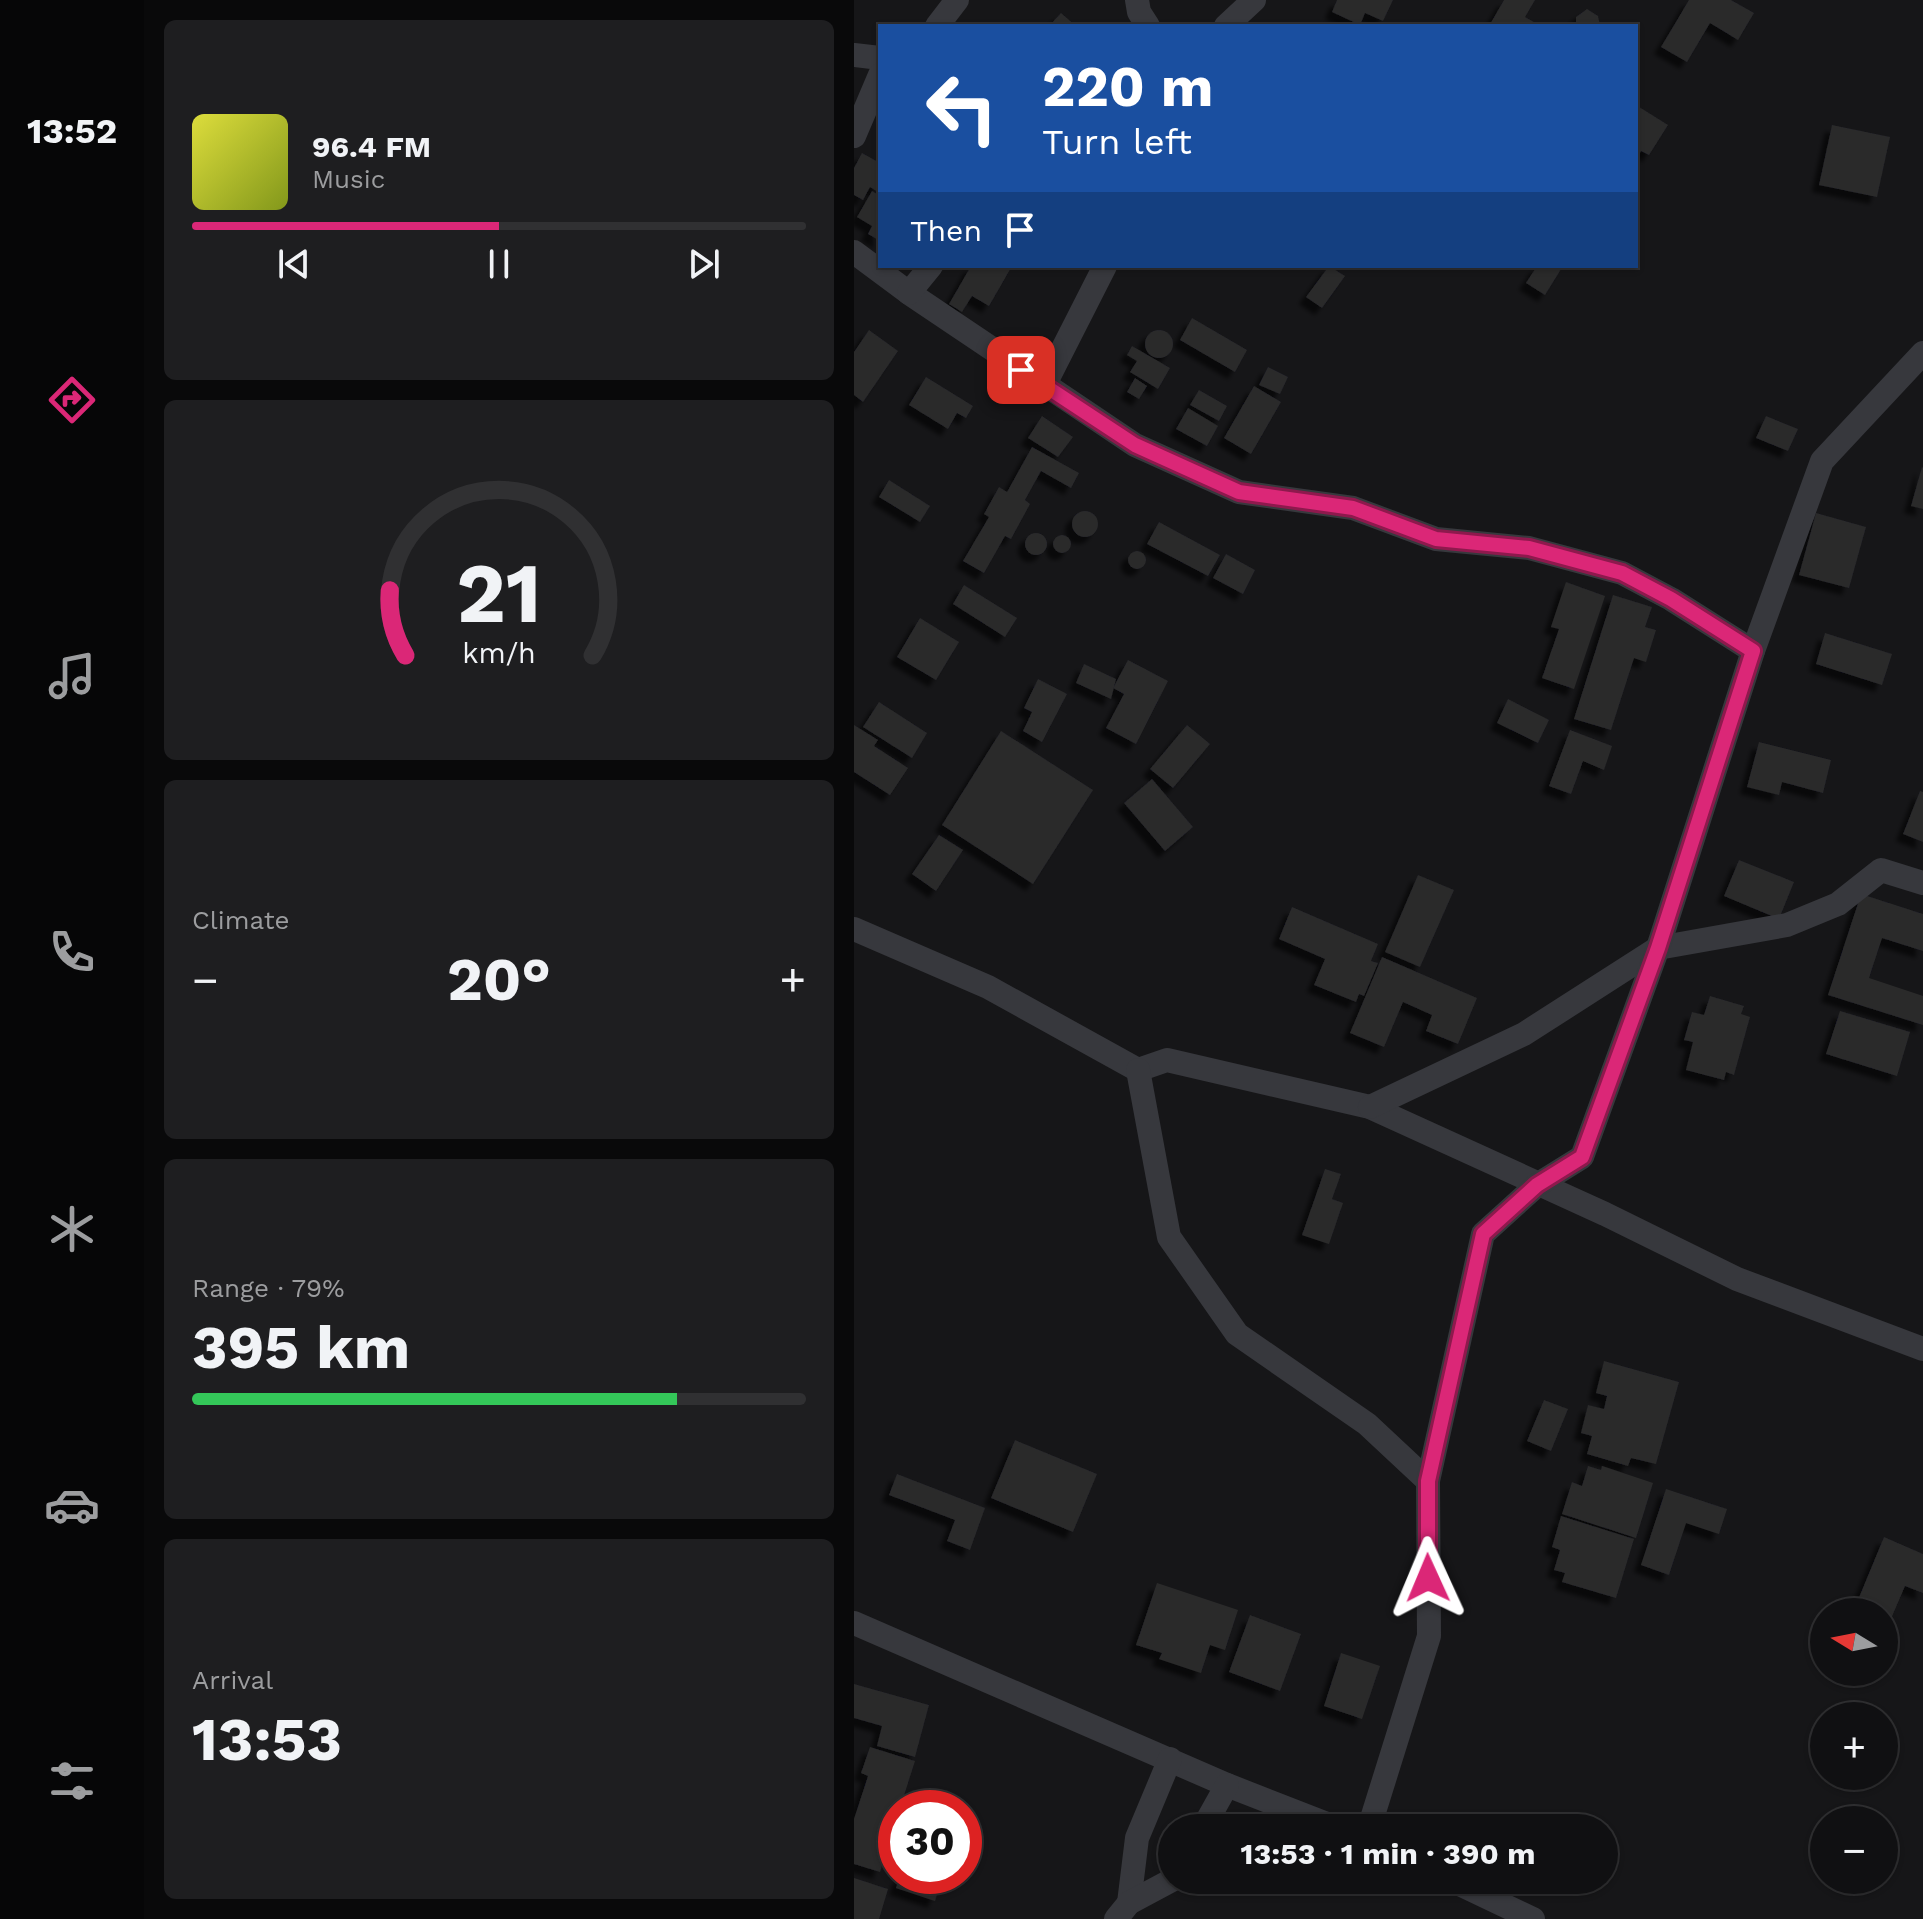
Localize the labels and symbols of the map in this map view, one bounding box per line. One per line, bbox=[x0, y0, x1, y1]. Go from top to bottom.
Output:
pin bbox=[987, 336, 1055, 404]
position arrow bbox=[1386, 1536, 1470, 1620]
north arrow bbox=[1810, 1598, 1898, 1686]
speed limit sign: 30 bbox=[878, 1790, 982, 1894]

